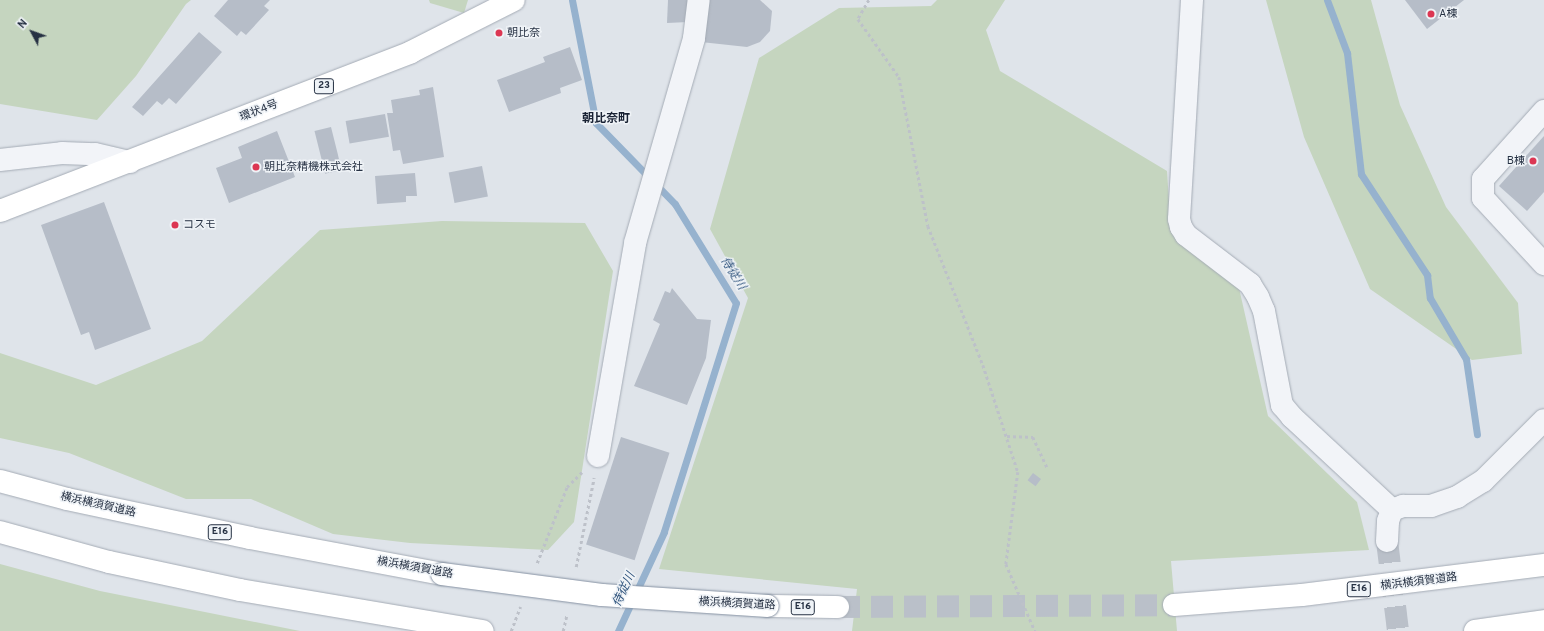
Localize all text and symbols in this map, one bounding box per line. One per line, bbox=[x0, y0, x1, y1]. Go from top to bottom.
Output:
place label: A棟 bbox=[1439, 7, 1457, 21]
marker: A棟 bbox=[1426, 9, 1436, 19]
north arrow bbox=[12, 12, 52, 52]
text: N bbox=[15, 17, 31, 32]
place label: 朝比奈 bbox=[507, 26, 540, 40]
marker: 朝比奈 bbox=[494, 28, 504, 38]
road number: 23 bbox=[313, 78, 335, 94]
street label: 環状4号 bbox=[238, 98, 280, 124]
district label: 朝比奈町 bbox=[582, 113, 630, 127]
place label: B棟 bbox=[1507, 154, 1525, 168]
marker: B棟 bbox=[1528, 156, 1538, 166]
place label: 朝比奈精機株式会社 bbox=[264, 160, 363, 174]
marker: 朝比奈精機株式会社 bbox=[251, 162, 261, 172]
place label: コスモ bbox=[183, 218, 216, 232]
marker: コスモ bbox=[170, 220, 180, 230]
water label: 侍従川 bbox=[716, 255, 748, 293]
street label: 横浜横須賀道路 bbox=[59, 490, 137, 520]
road number: E16 bbox=[207, 524, 233, 540]
street label: 横浜横須賀道路 bbox=[376, 555, 454, 581]
water label: 侍従川 bbox=[611, 571, 639, 609]
street label: 横浜横須賀道路 bbox=[1380, 571, 1458, 593]
road number: E16 bbox=[1346, 581, 1372, 597]
street label: 横浜横須賀道路 bbox=[698, 595, 776, 613]
road number: E16 bbox=[790, 599, 816, 615]

